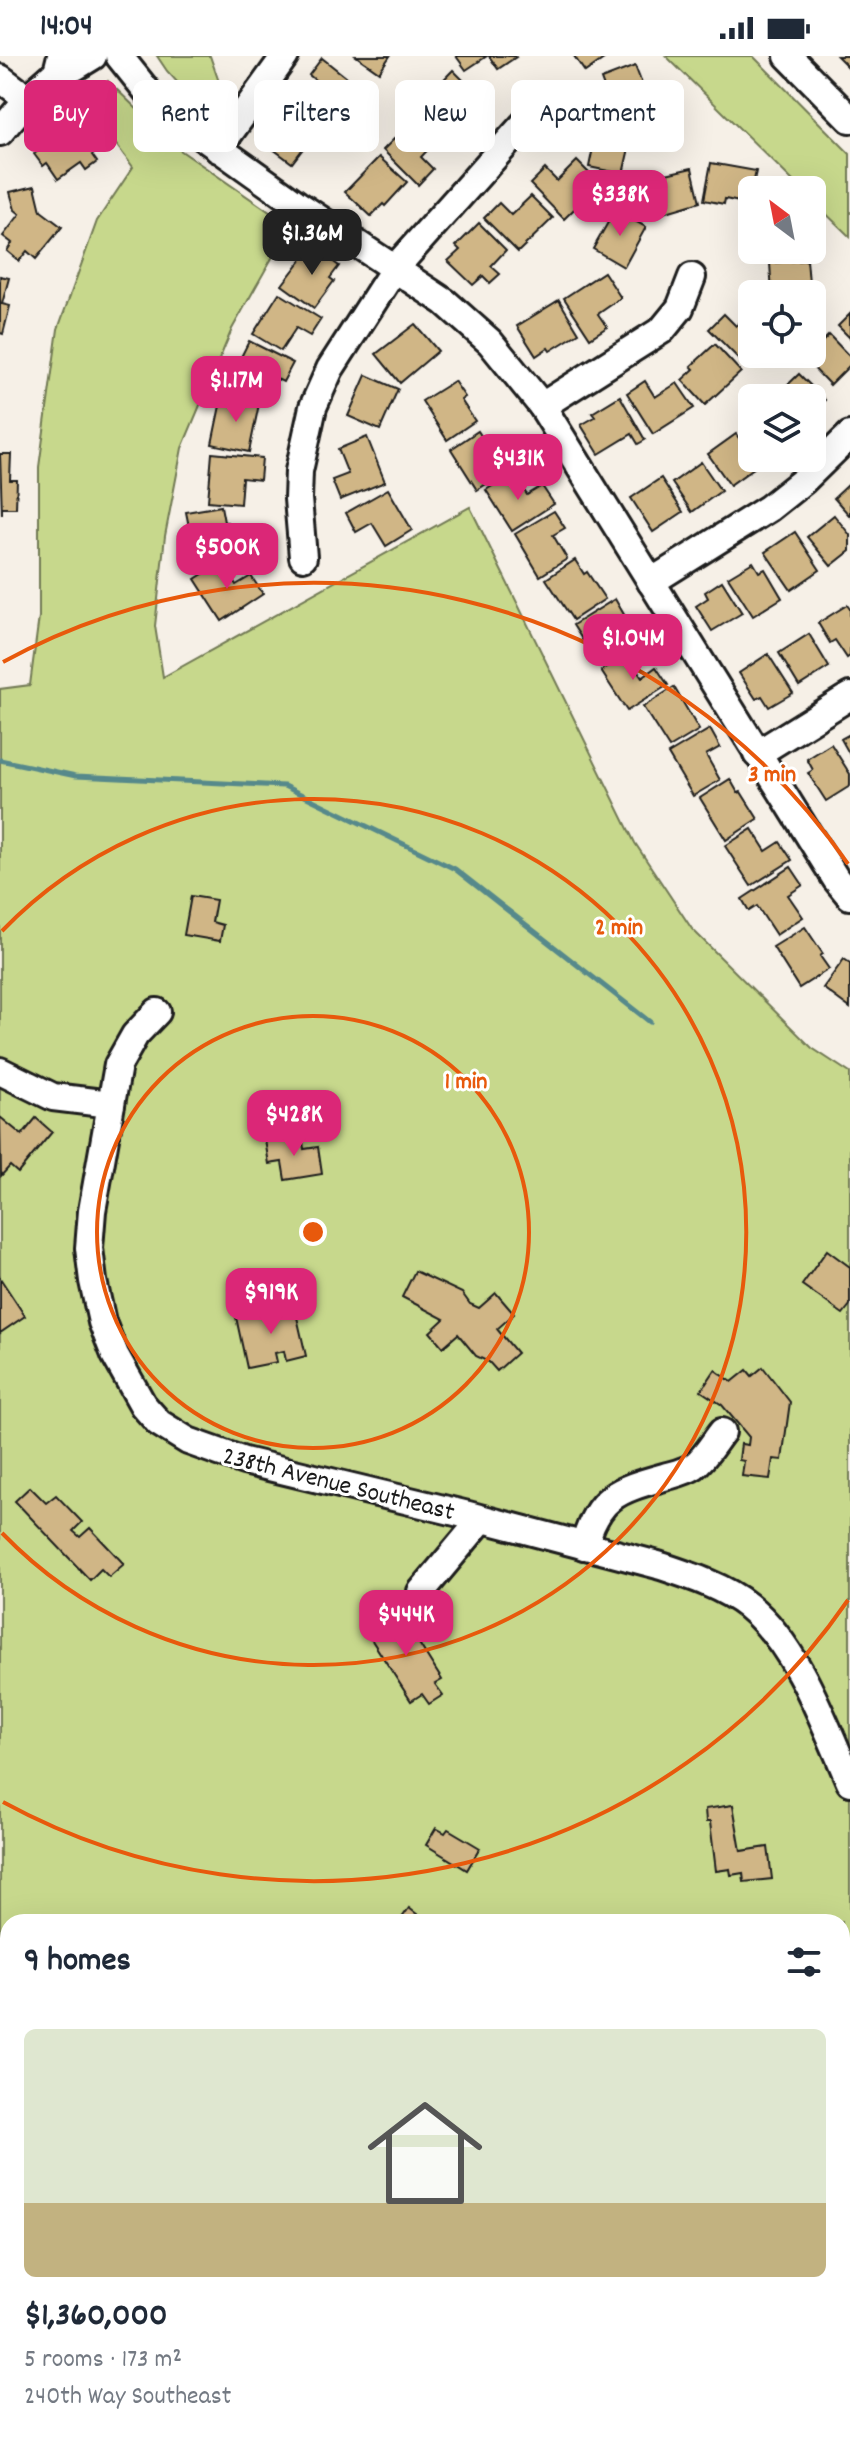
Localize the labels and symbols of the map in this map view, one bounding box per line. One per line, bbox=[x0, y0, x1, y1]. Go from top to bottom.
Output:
pin: $338K bbox=[564, 170, 676, 238]
north arrow bbox=[738, 176, 826, 264]
pin: $1.36M bbox=[247, 209, 377, 277]
pin: $1.17M bbox=[171, 356, 301, 424]
pin: $431K bbox=[462, 434, 574, 502]
pin: $500K bbox=[171, 523, 283, 591]
pin: $1.04M bbox=[568, 614, 698, 682]
text: 3 min bbox=[748, 759, 796, 793]
text: 2 min bbox=[595, 912, 643, 946]
text: 1 min bbox=[445, 1066, 487, 1100]
pin: $428K bbox=[238, 1090, 350, 1158]
centre of rings bbox=[299, 1218, 327, 1246]
pin: $919K bbox=[215, 1268, 327, 1336]
street label: 238th Avenue Southeast bbox=[218, 1439, 458, 1532]
pin: $444K bbox=[350, 1590, 462, 1658]

